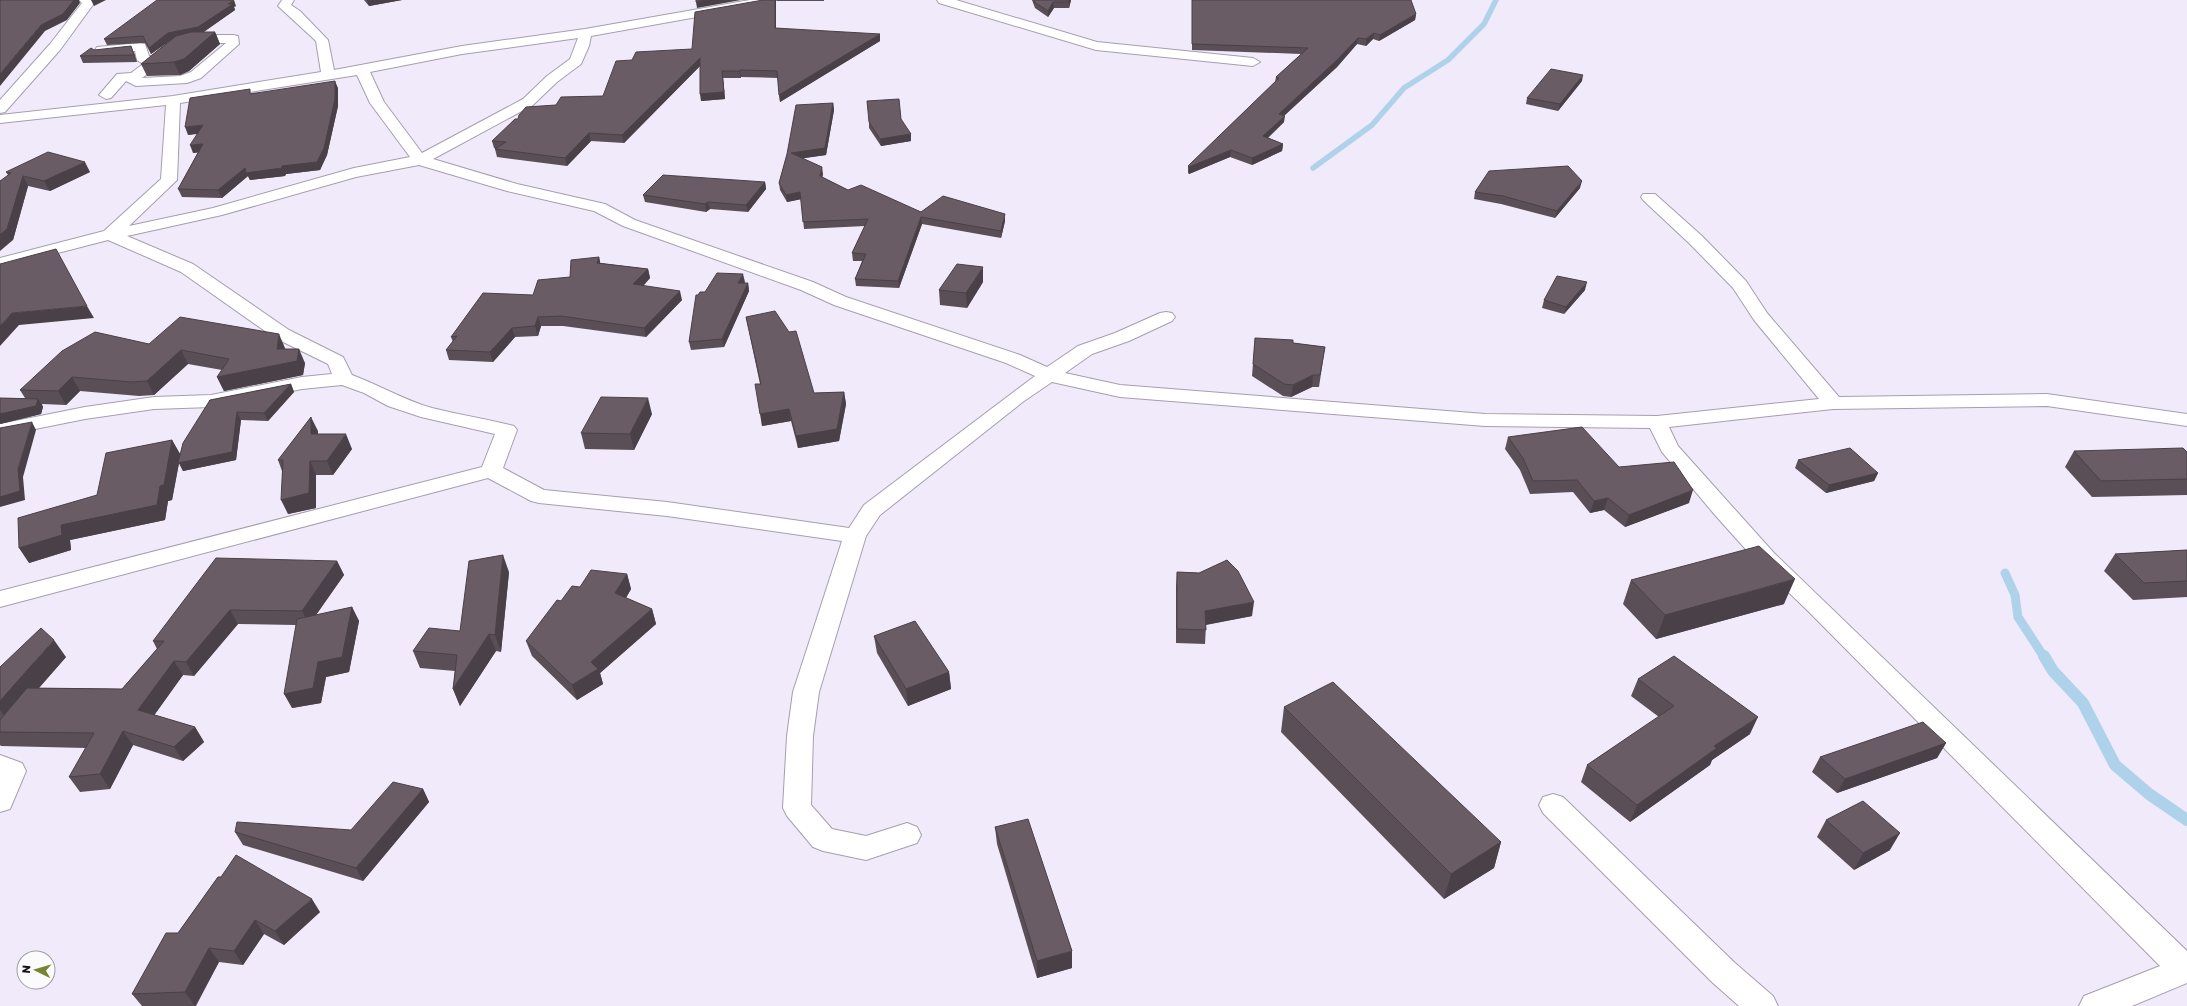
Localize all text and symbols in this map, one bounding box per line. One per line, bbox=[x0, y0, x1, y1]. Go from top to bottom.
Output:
north arrow bbox=[16, 950, 56, 990]
text: N bbox=[19, 964, 32, 974]

